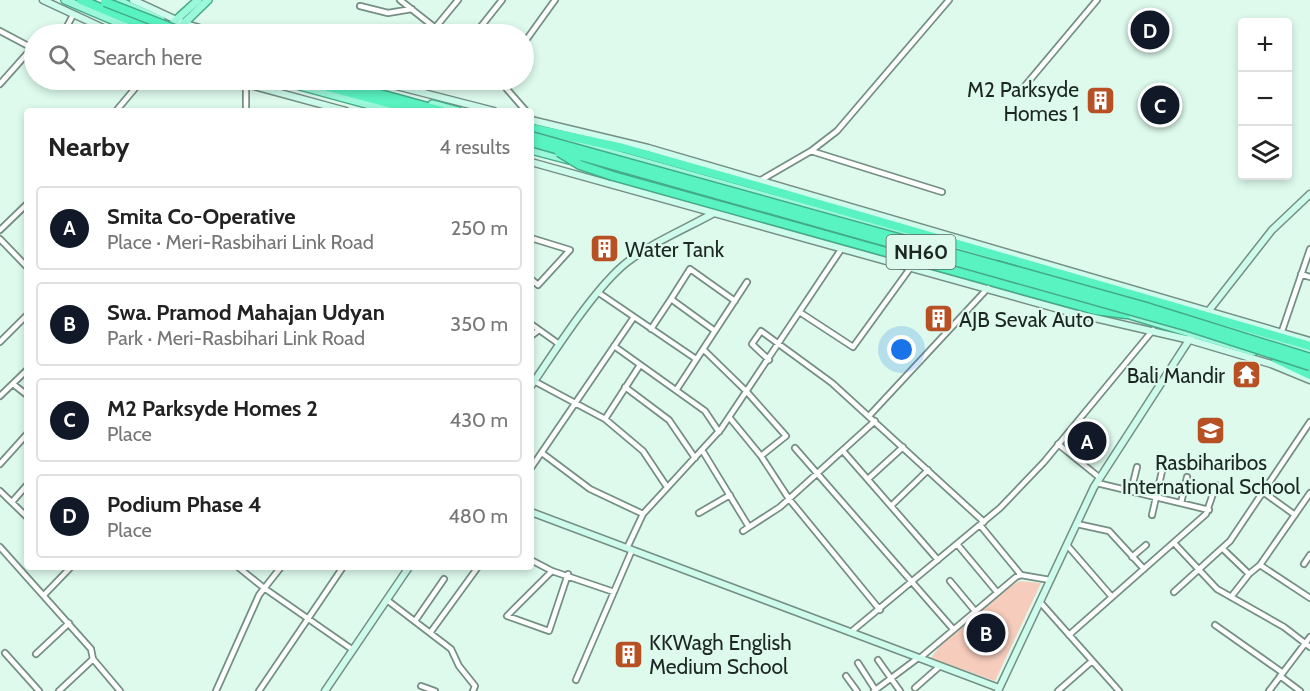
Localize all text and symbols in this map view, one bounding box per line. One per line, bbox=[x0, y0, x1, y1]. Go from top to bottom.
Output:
pin: D bbox=[1130, 8, 1170, 52]
map controls bbox=[1238, 18, 1292, 180]
button: + bbox=[1238, 18, 1292, 72]
search box bbox=[24, 24, 534, 90]
icon: search bbox=[45, 41, 78, 74]
text: Search here bbox=[93, 44, 202, 71]
button: − bbox=[1238, 72, 1292, 126]
place label: M2 Parksyde Homes 1 bbox=[967, 77, 1079, 126]
pin: C bbox=[1140, 82, 1180, 128]
building icon: M2 Parksyde Homes 1 bbox=[1084, 85, 1116, 117]
button: layers bbox=[1238, 126, 1292, 180]
text: Nearby bbox=[48, 131, 129, 163]
text: 4 results bbox=[439, 135, 510, 159]
text: Smita Co-Operative bbox=[107, 203, 296, 230]
text: A bbox=[63, 216, 76, 240]
text: 250 m bbox=[451, 216, 508, 240]
text: Place · Meri-Rasbihari Link Road bbox=[107, 230, 374, 254]
building icon: Water Tank bbox=[588, 233, 620, 265]
road number: NH60 bbox=[886, 235, 956, 269]
place label: Water Tank bbox=[625, 237, 725, 262]
text: Swa. Pramod Mahajan Udyan bbox=[107, 299, 385, 326]
building icon: AJB Sevak Auto bbox=[922, 303, 954, 335]
place label: AJB Sevak Auto bbox=[959, 307, 1094, 332]
text: B bbox=[63, 312, 76, 336]
text: 350 m bbox=[450, 312, 508, 336]
text: Park · Meri-Rasbihari Link Road bbox=[107, 326, 365, 350]
your location bbox=[887, 335, 916, 364]
temple icon: Bali Mandir bbox=[1230, 359, 1262, 391]
place label: Bali Mandir bbox=[1127, 363, 1225, 388]
text: M2 Parksyde Homes 2 bbox=[107, 395, 318, 422]
text: C bbox=[63, 408, 76, 432]
text: 430 m bbox=[450, 408, 508, 432]
school or university icon: Rasbiharibos International School bbox=[1195, 415, 1227, 447]
pin: A bbox=[1068, 418, 1106, 464]
text: Place bbox=[107, 422, 152, 446]
place label: Rasbiharibos International School bbox=[1122, 450, 1300, 499]
text: Podium Phase 4 bbox=[107, 491, 262, 518]
text: D bbox=[62, 504, 77, 528]
text: 480 m bbox=[448, 504, 508, 528]
text: Place bbox=[107, 518, 152, 542]
pin: B bbox=[966, 610, 1006, 656]
place label: KKWagh English Medium School bbox=[649, 630, 792, 679]
building icon: KKWagh English Medium School bbox=[612, 638, 644, 670]

